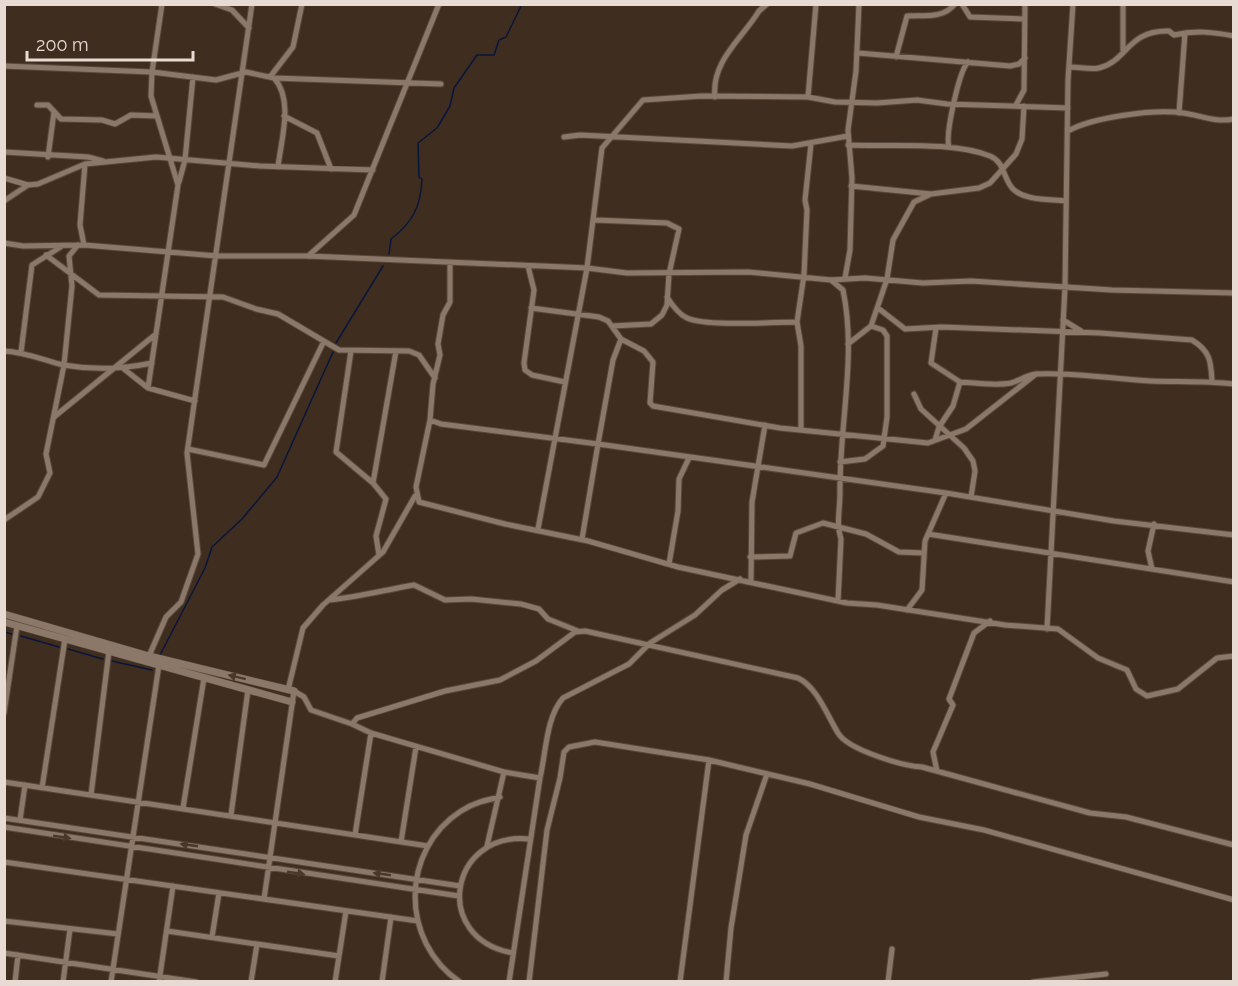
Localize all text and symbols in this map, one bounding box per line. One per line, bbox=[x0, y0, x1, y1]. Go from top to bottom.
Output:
scale bar bbox=[27, 24, 194, 62]
text: 200 m bbox=[36, 34, 89, 55]
one-way arrow bbox=[228, 672, 246, 682]
one-way arrow bbox=[53, 832, 72, 841]
one-way arrow bbox=[179, 841, 198, 850]
one-way arrow bbox=[287, 868, 306, 877]
one-way arrow bbox=[372, 870, 391, 879]

